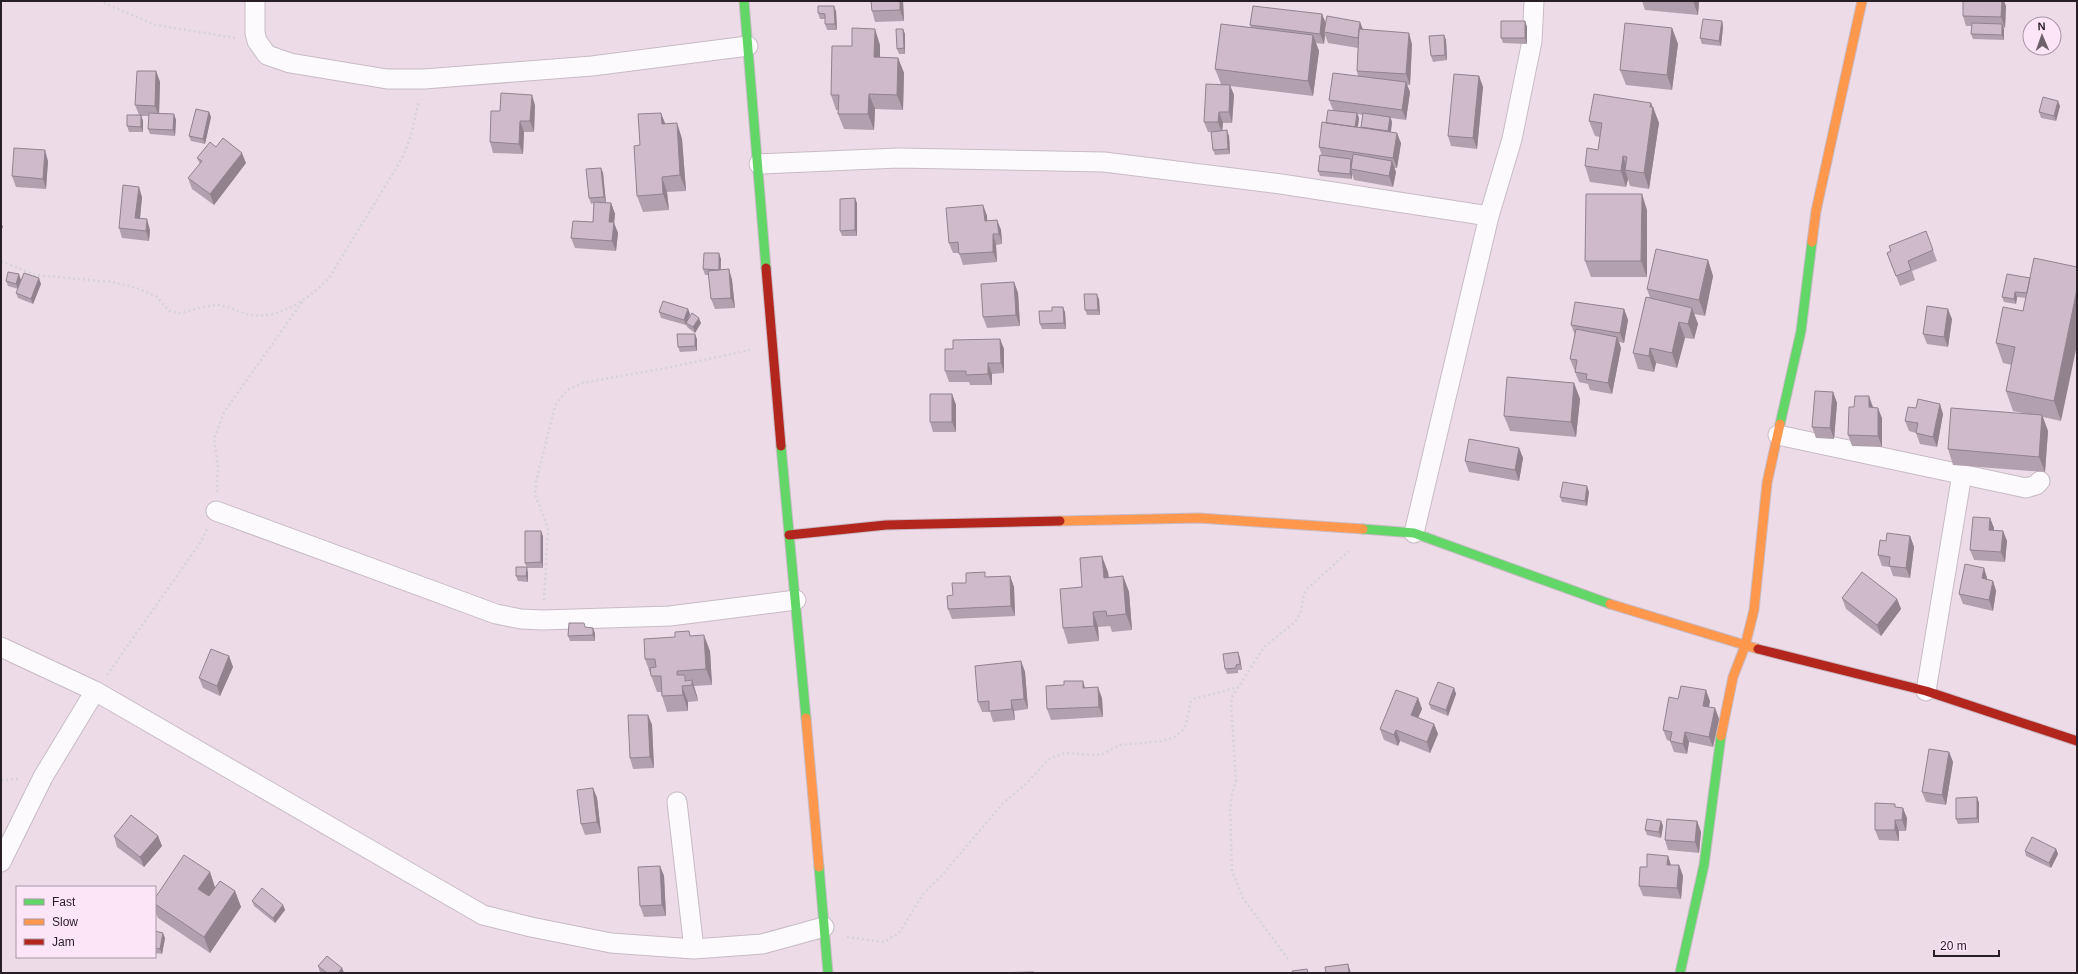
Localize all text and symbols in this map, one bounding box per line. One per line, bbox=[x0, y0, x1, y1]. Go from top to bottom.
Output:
north arrow bbox=[2022, 16, 2062, 56]
text: N bbox=[2037, 20, 2046, 32]
legend bbox=[16, 886, 156, 958]
text: Fast bbox=[52, 895, 76, 909]
text: Slow bbox=[52, 915, 78, 929]
scale bar bbox=[1934, 932, 1999, 958]
text: Jam bbox=[52, 935, 75, 949]
text: 20 m bbox=[1940, 939, 1967, 953]

